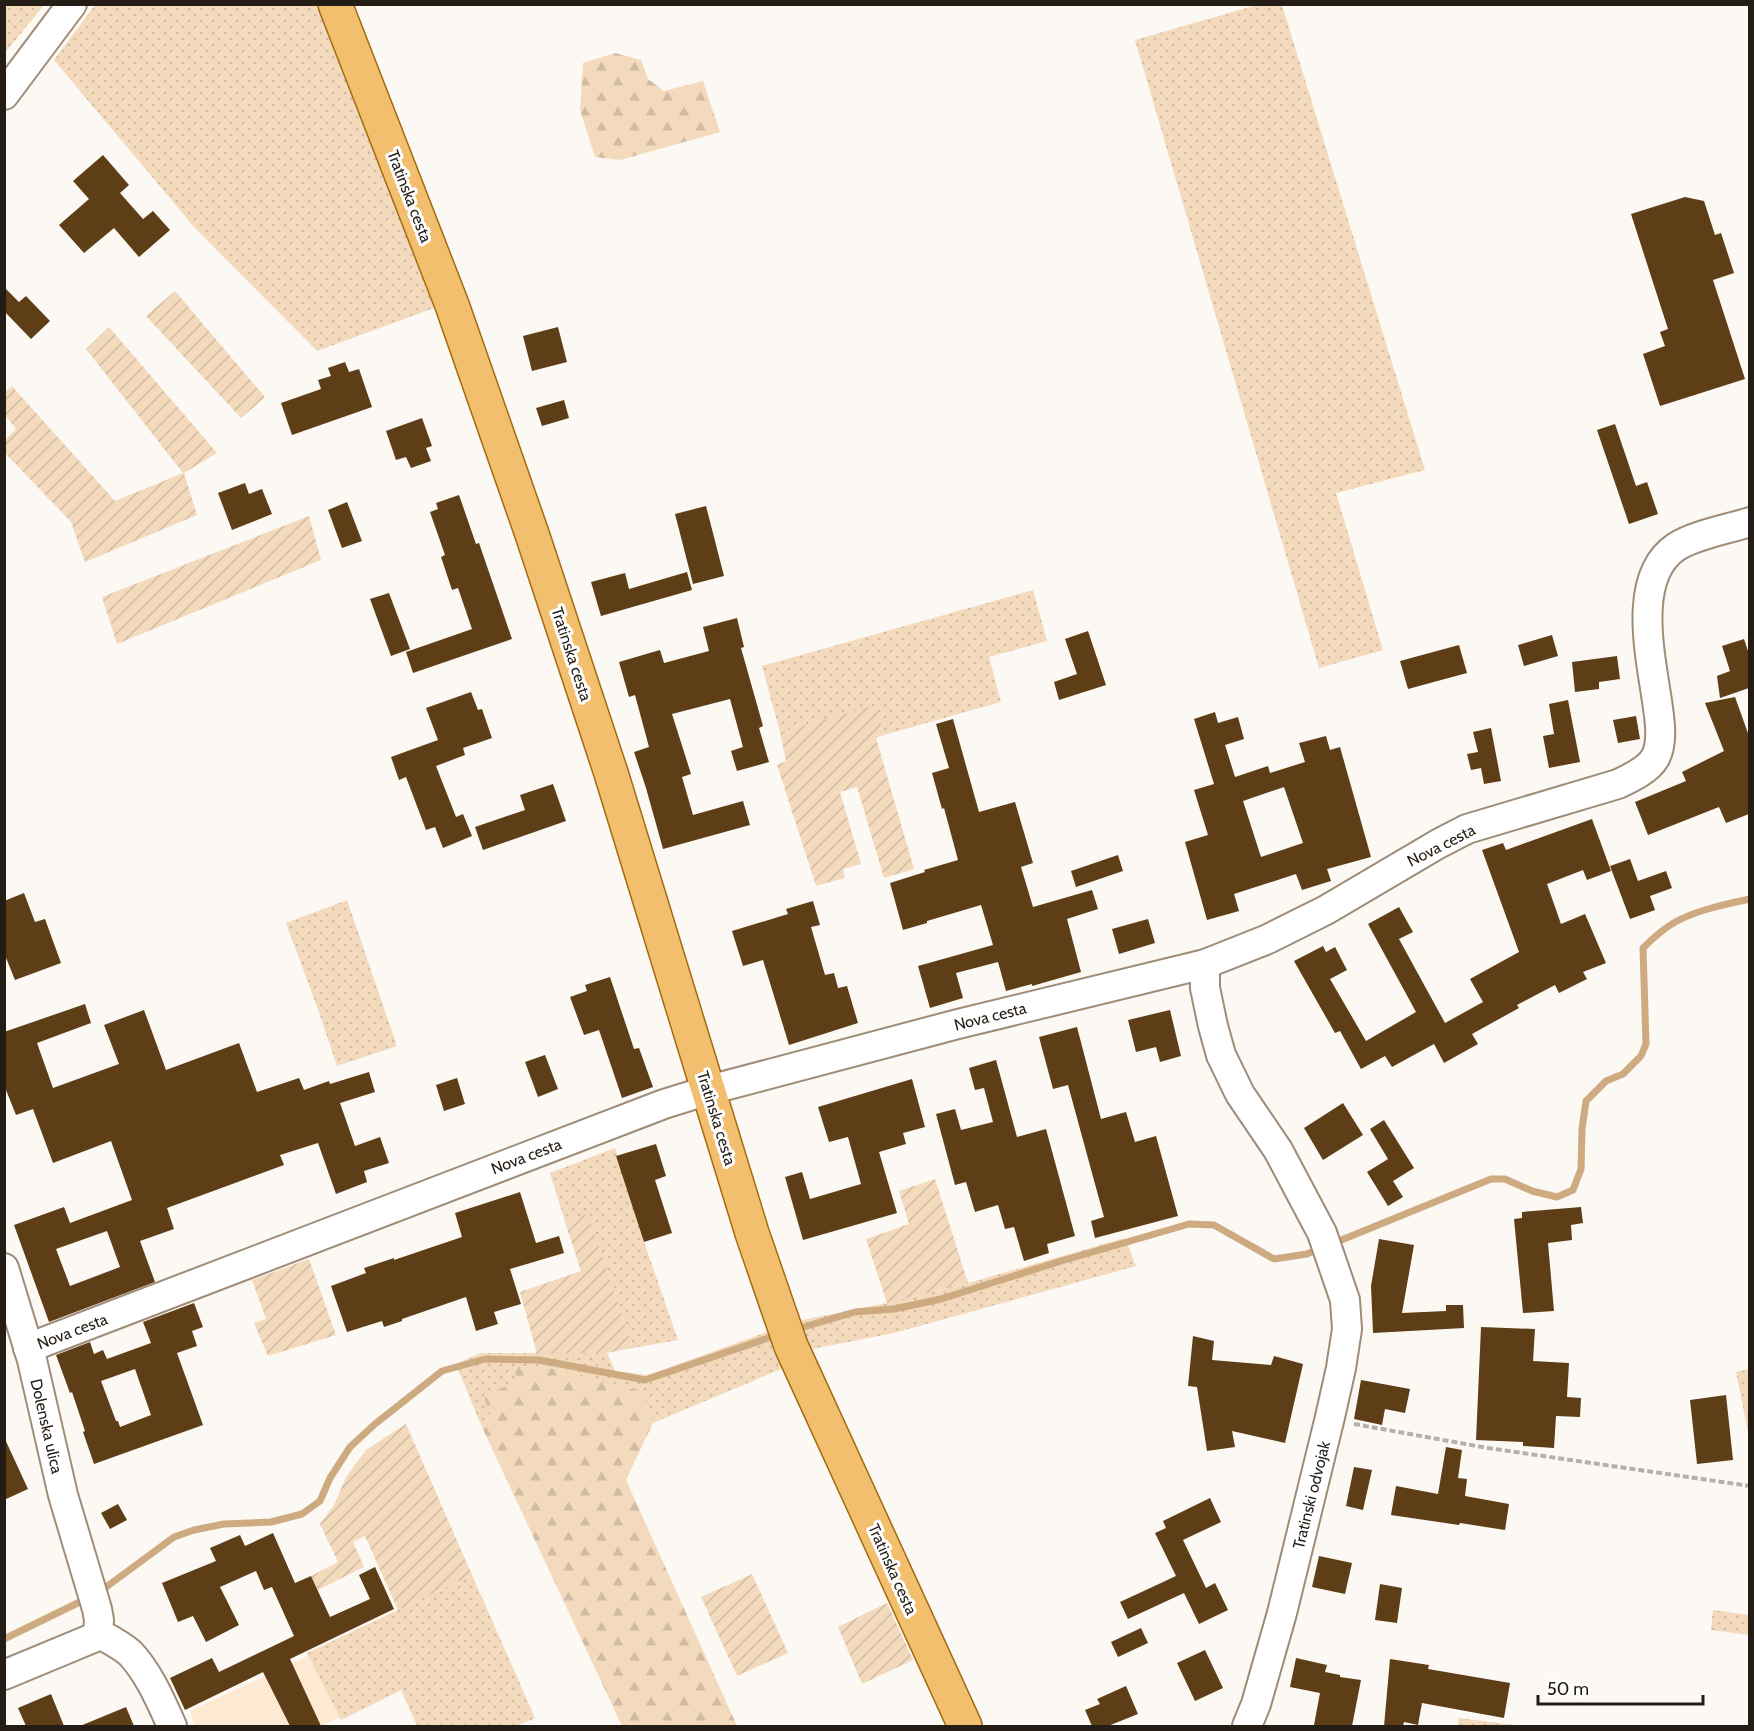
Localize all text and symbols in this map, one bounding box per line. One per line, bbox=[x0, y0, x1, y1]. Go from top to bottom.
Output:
street label: Tratinska cesta bbox=[383, 147, 436, 245]
street label: Tratinska cesta bbox=[547, 605, 596, 704]
street label: Nova cesta bbox=[1404, 820, 1479, 871]
street label: Nova cesta bbox=[952, 998, 1029, 1035]
street label: Tratinska cesta bbox=[693, 1069, 740, 1168]
street label: Nova cesta bbox=[488, 1134, 564, 1179]
street label: Nova cesta bbox=[34, 1309, 110, 1354]
street label: Dolenska ulica bbox=[26, 1377, 67, 1476]
street label: Tratinski odvojak bbox=[1289, 1438, 1334, 1551]
street label: Tratinska cesta bbox=[864, 1521, 921, 1618]
scale bar bbox=[1538, 1668, 1703, 1706]
text: 50 m bbox=[1547, 1678, 1589, 1700]

